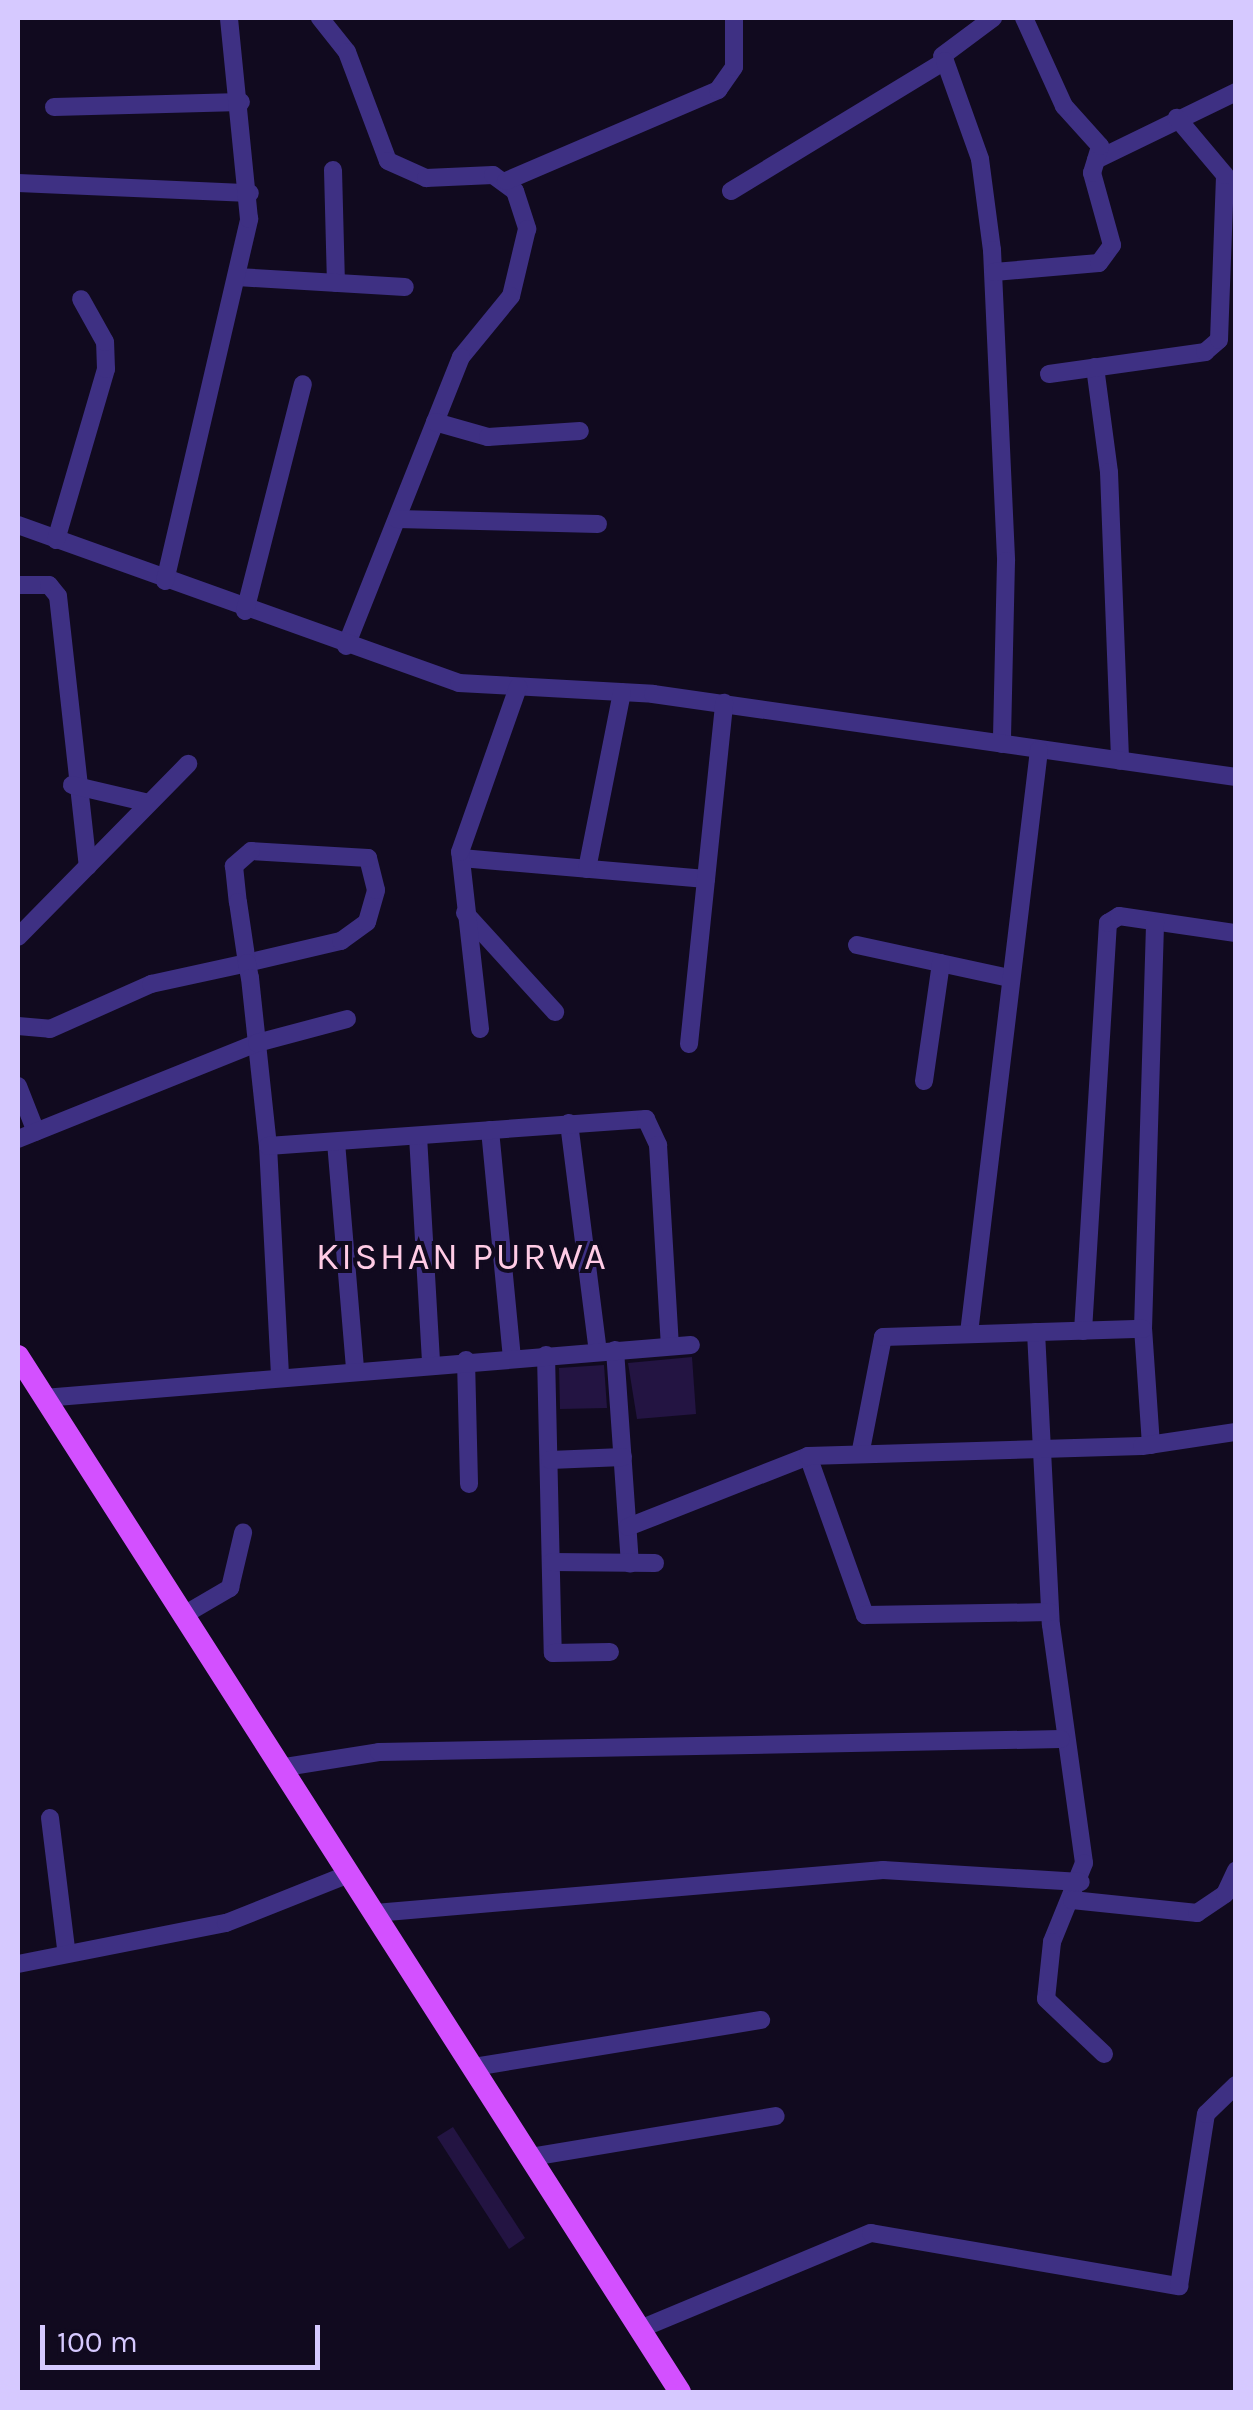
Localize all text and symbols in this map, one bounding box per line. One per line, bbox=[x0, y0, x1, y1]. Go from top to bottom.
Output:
district label: KISHAN PURWA bbox=[316, 1234, 608, 1280]
scale bar bbox=[45, 2305, 325, 2367]
text: 100 m bbox=[57, 2324, 138, 2360]

